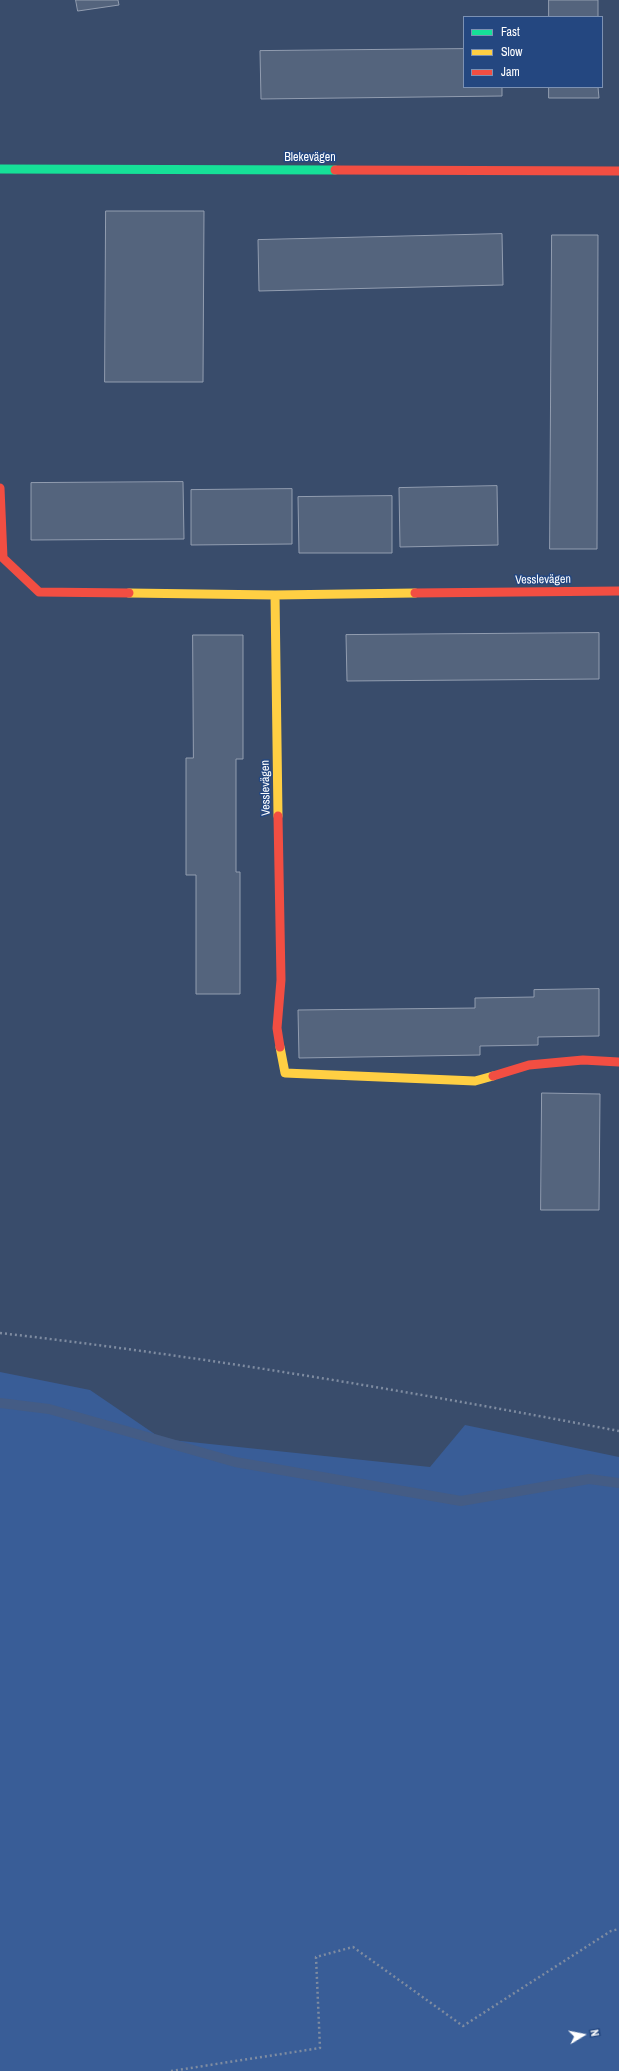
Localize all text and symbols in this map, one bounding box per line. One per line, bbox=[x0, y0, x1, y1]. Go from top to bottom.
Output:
legend bbox=[463, 16, 603, 88]
text: Fast bbox=[501, 24, 520, 40]
text: Slow bbox=[501, 44, 522, 60]
text: Jam bbox=[501, 64, 520, 80]
street label: Blekevägen bbox=[284, 151, 336, 165]
street label: Vesslevägen bbox=[515, 572, 571, 588]
street label: Vesslevägen bbox=[258, 760, 274, 816]
north arrow bbox=[563, 2015, 603, 2055]
text: N bbox=[587, 2028, 602, 2037]

